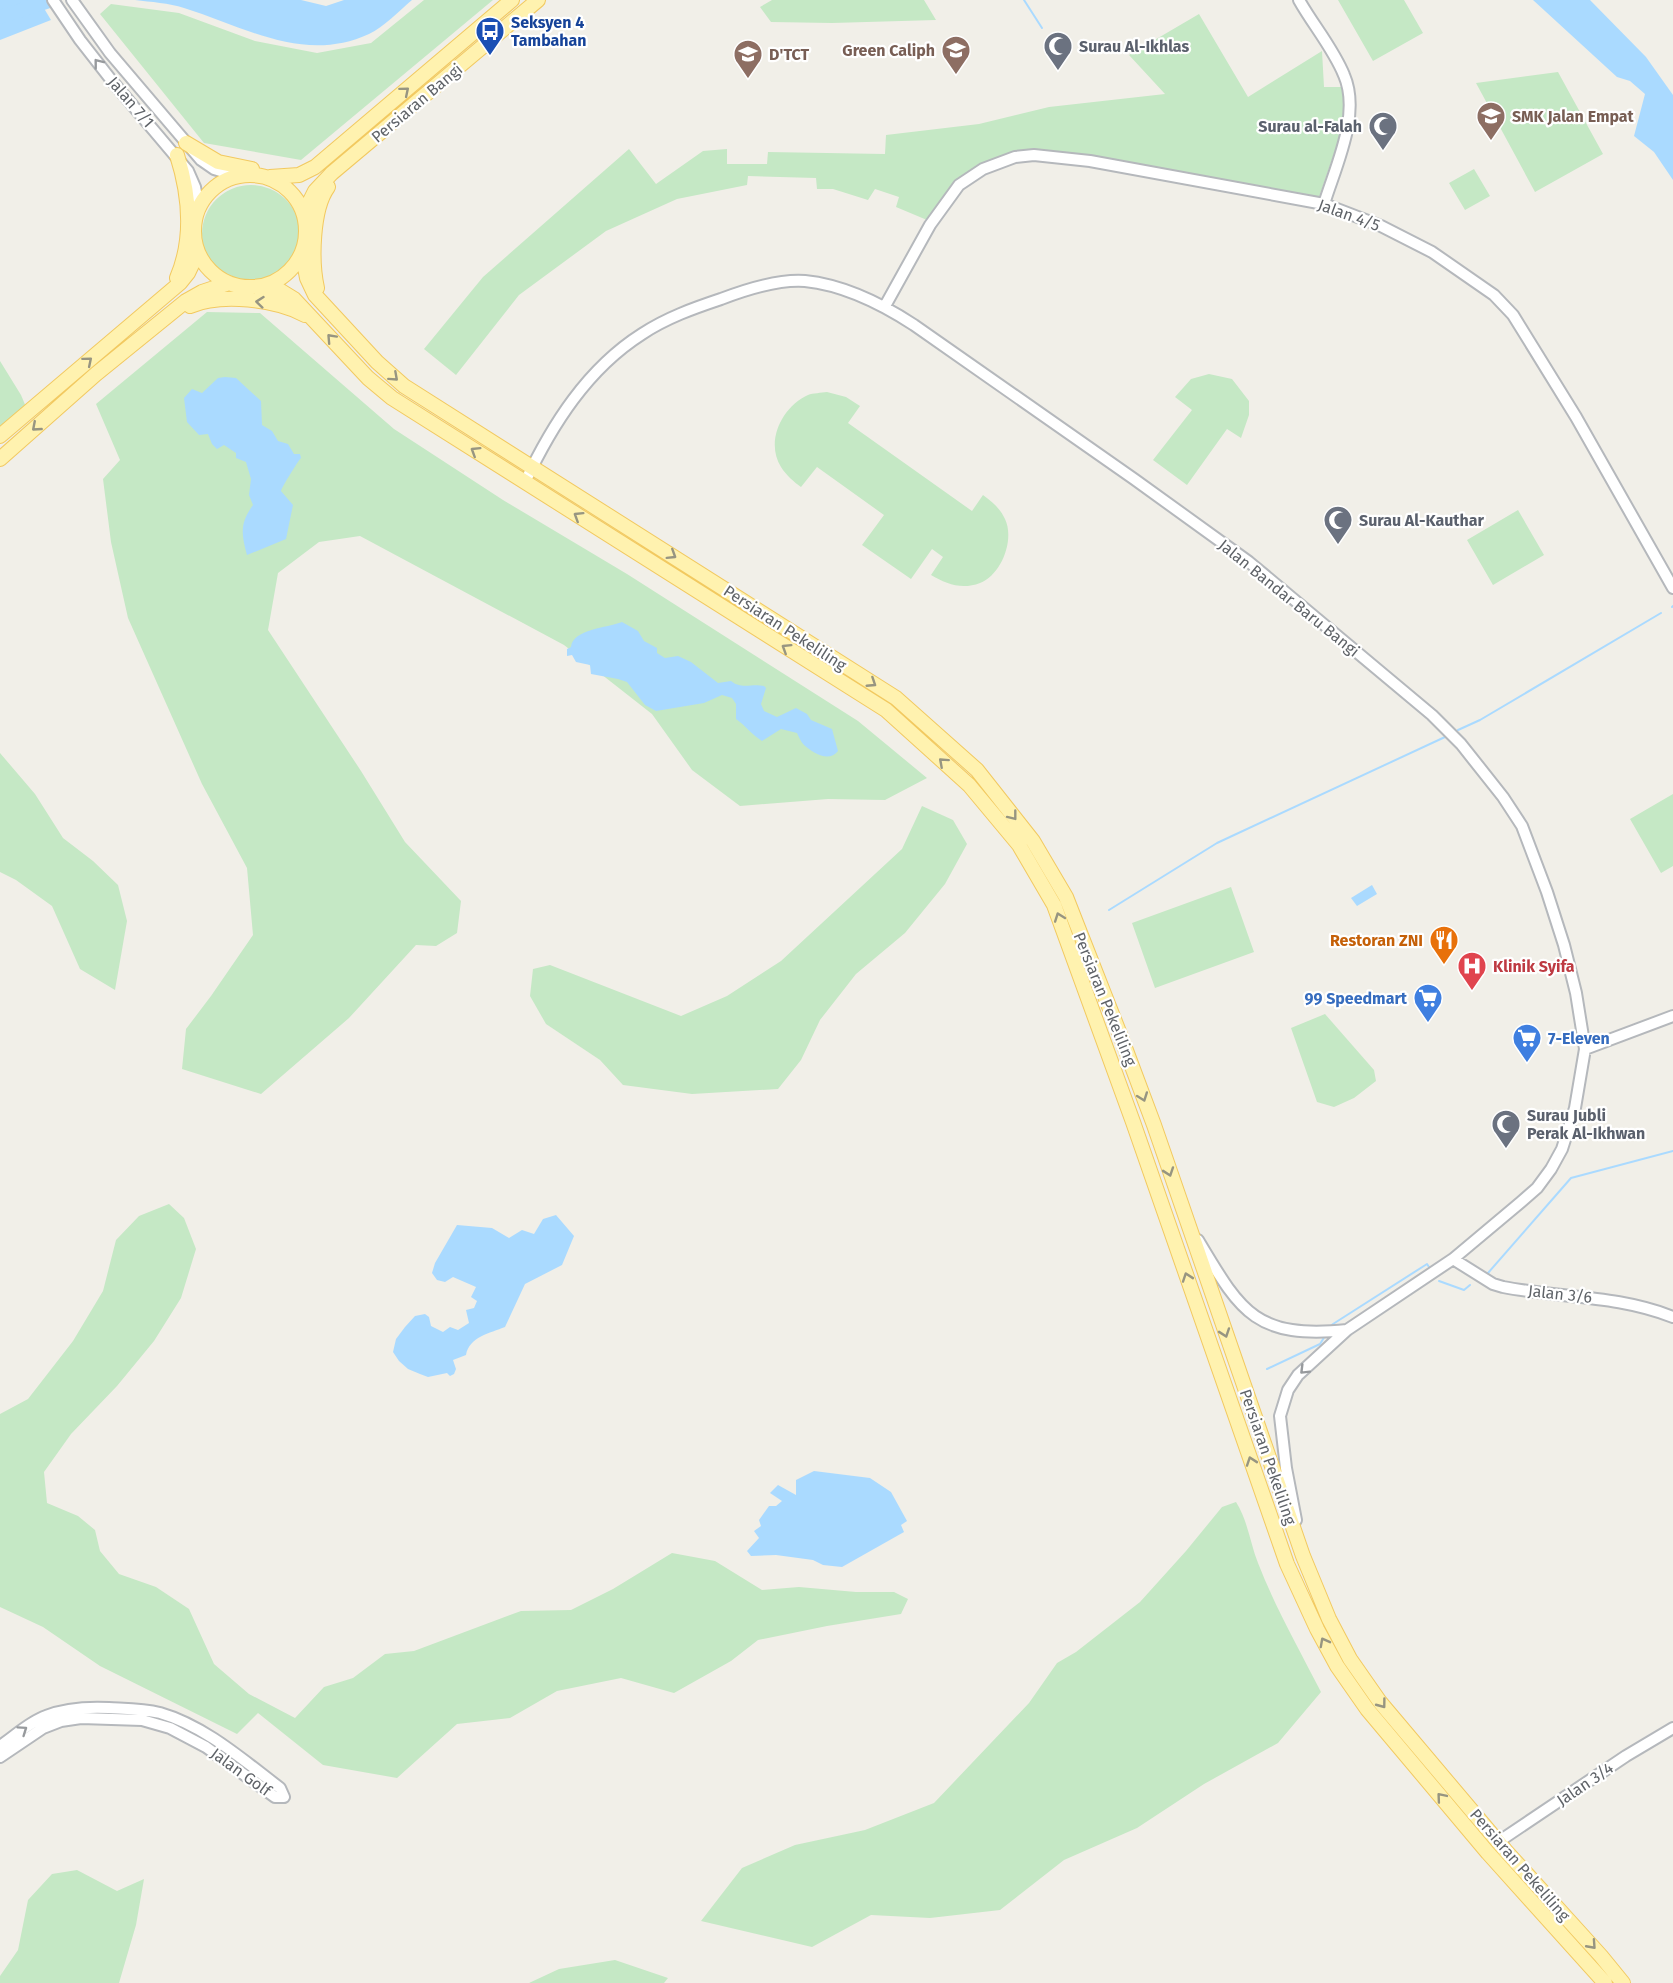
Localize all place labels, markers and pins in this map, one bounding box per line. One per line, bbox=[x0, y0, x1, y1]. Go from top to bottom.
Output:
place label: Seksyen 4 Tambahan bbox=[511, 13, 587, 50]
bus stop icon: Seksyen 4 Tambahan bbox=[474, 15, 506, 57]
mosque icon: Surau Al-Ikhlas bbox=[1042, 30, 1074, 72]
school or university icon: Green Caliph bbox=[940, 34, 972, 76]
place label: Surau Al-Ikhlas bbox=[1079, 37, 1189, 56]
school or university icon: D'TCT bbox=[732, 38, 764, 80]
place label: Green Caliph bbox=[842, 41, 935, 60]
place label: D'TCT bbox=[769, 45, 810, 64]
school or university icon: SMK Jalan Empat bbox=[1475, 100, 1507, 142]
place label: SMK Jalan Empat bbox=[1512, 107, 1635, 126]
mosque icon: Surau al-Falah bbox=[1367, 110, 1399, 152]
place label: Surau al-Falah bbox=[1258, 117, 1362, 136]
mosque icon: Surau Al-Kauthar bbox=[1322, 504, 1354, 546]
place label: Surau Al-Kauthar bbox=[1359, 511, 1484, 530]
restaurant icon: Restoran ZNI bbox=[1428, 924, 1460, 966]
place label: Restoran ZNI bbox=[1330, 931, 1423, 950]
hospital icon: Klinik Syifa bbox=[1456, 950, 1488, 992]
place label: Klinik Syifa bbox=[1493, 957, 1575, 976]
supermarket icon: 99 Speedmart bbox=[1412, 982, 1444, 1024]
place label: 99 Speedmart bbox=[1304, 989, 1408, 1008]
supermarket icon: 7-Eleven bbox=[1511, 1022, 1543, 1064]
place label: 7-Eleven bbox=[1548, 1029, 1610, 1048]
place label: Surau Jubli Perak Al-Ikhwan bbox=[1527, 1106, 1645, 1143]
mosque icon: Surau Jubli Perak Al-Ikhwan bbox=[1490, 1108, 1522, 1150]

